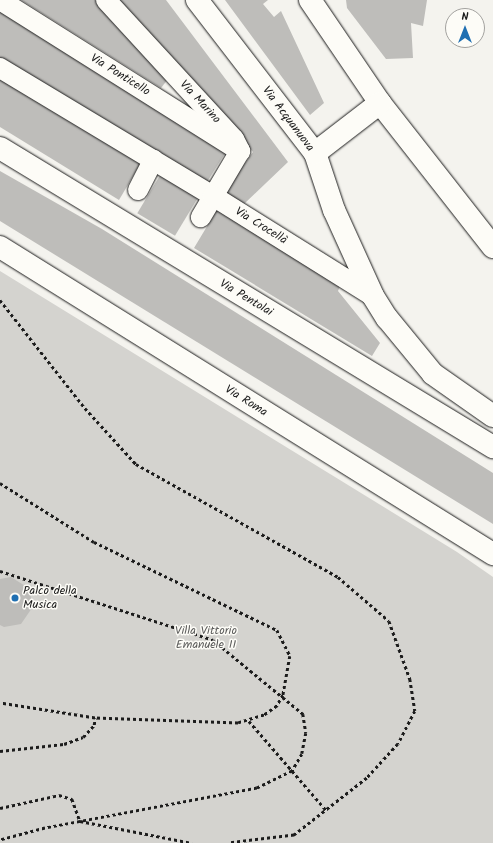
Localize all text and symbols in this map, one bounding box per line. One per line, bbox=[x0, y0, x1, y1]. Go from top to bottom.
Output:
north arrow bbox=[445, 8, 485, 48]
text: N bbox=[462, 8, 468, 26]
street label: Via Ponticello bbox=[88, 51, 152, 99]
street label: Via Marino bbox=[177, 78, 223, 126]
street label: Via Acquanuova bbox=[259, 84, 317, 154]
street label: Via Crocellà bbox=[232, 204, 290, 248]
street label: Via Pentolai bbox=[217, 277, 275, 319]
street label: Via Roma bbox=[222, 382, 270, 420]
place label: Palco della Musica bbox=[23, 584, 77, 612]
marker: Palco della Musica bbox=[10, 593, 20, 603]
park label: Villa Vittorio Emanuele II bbox=[175, 624, 237, 652]

